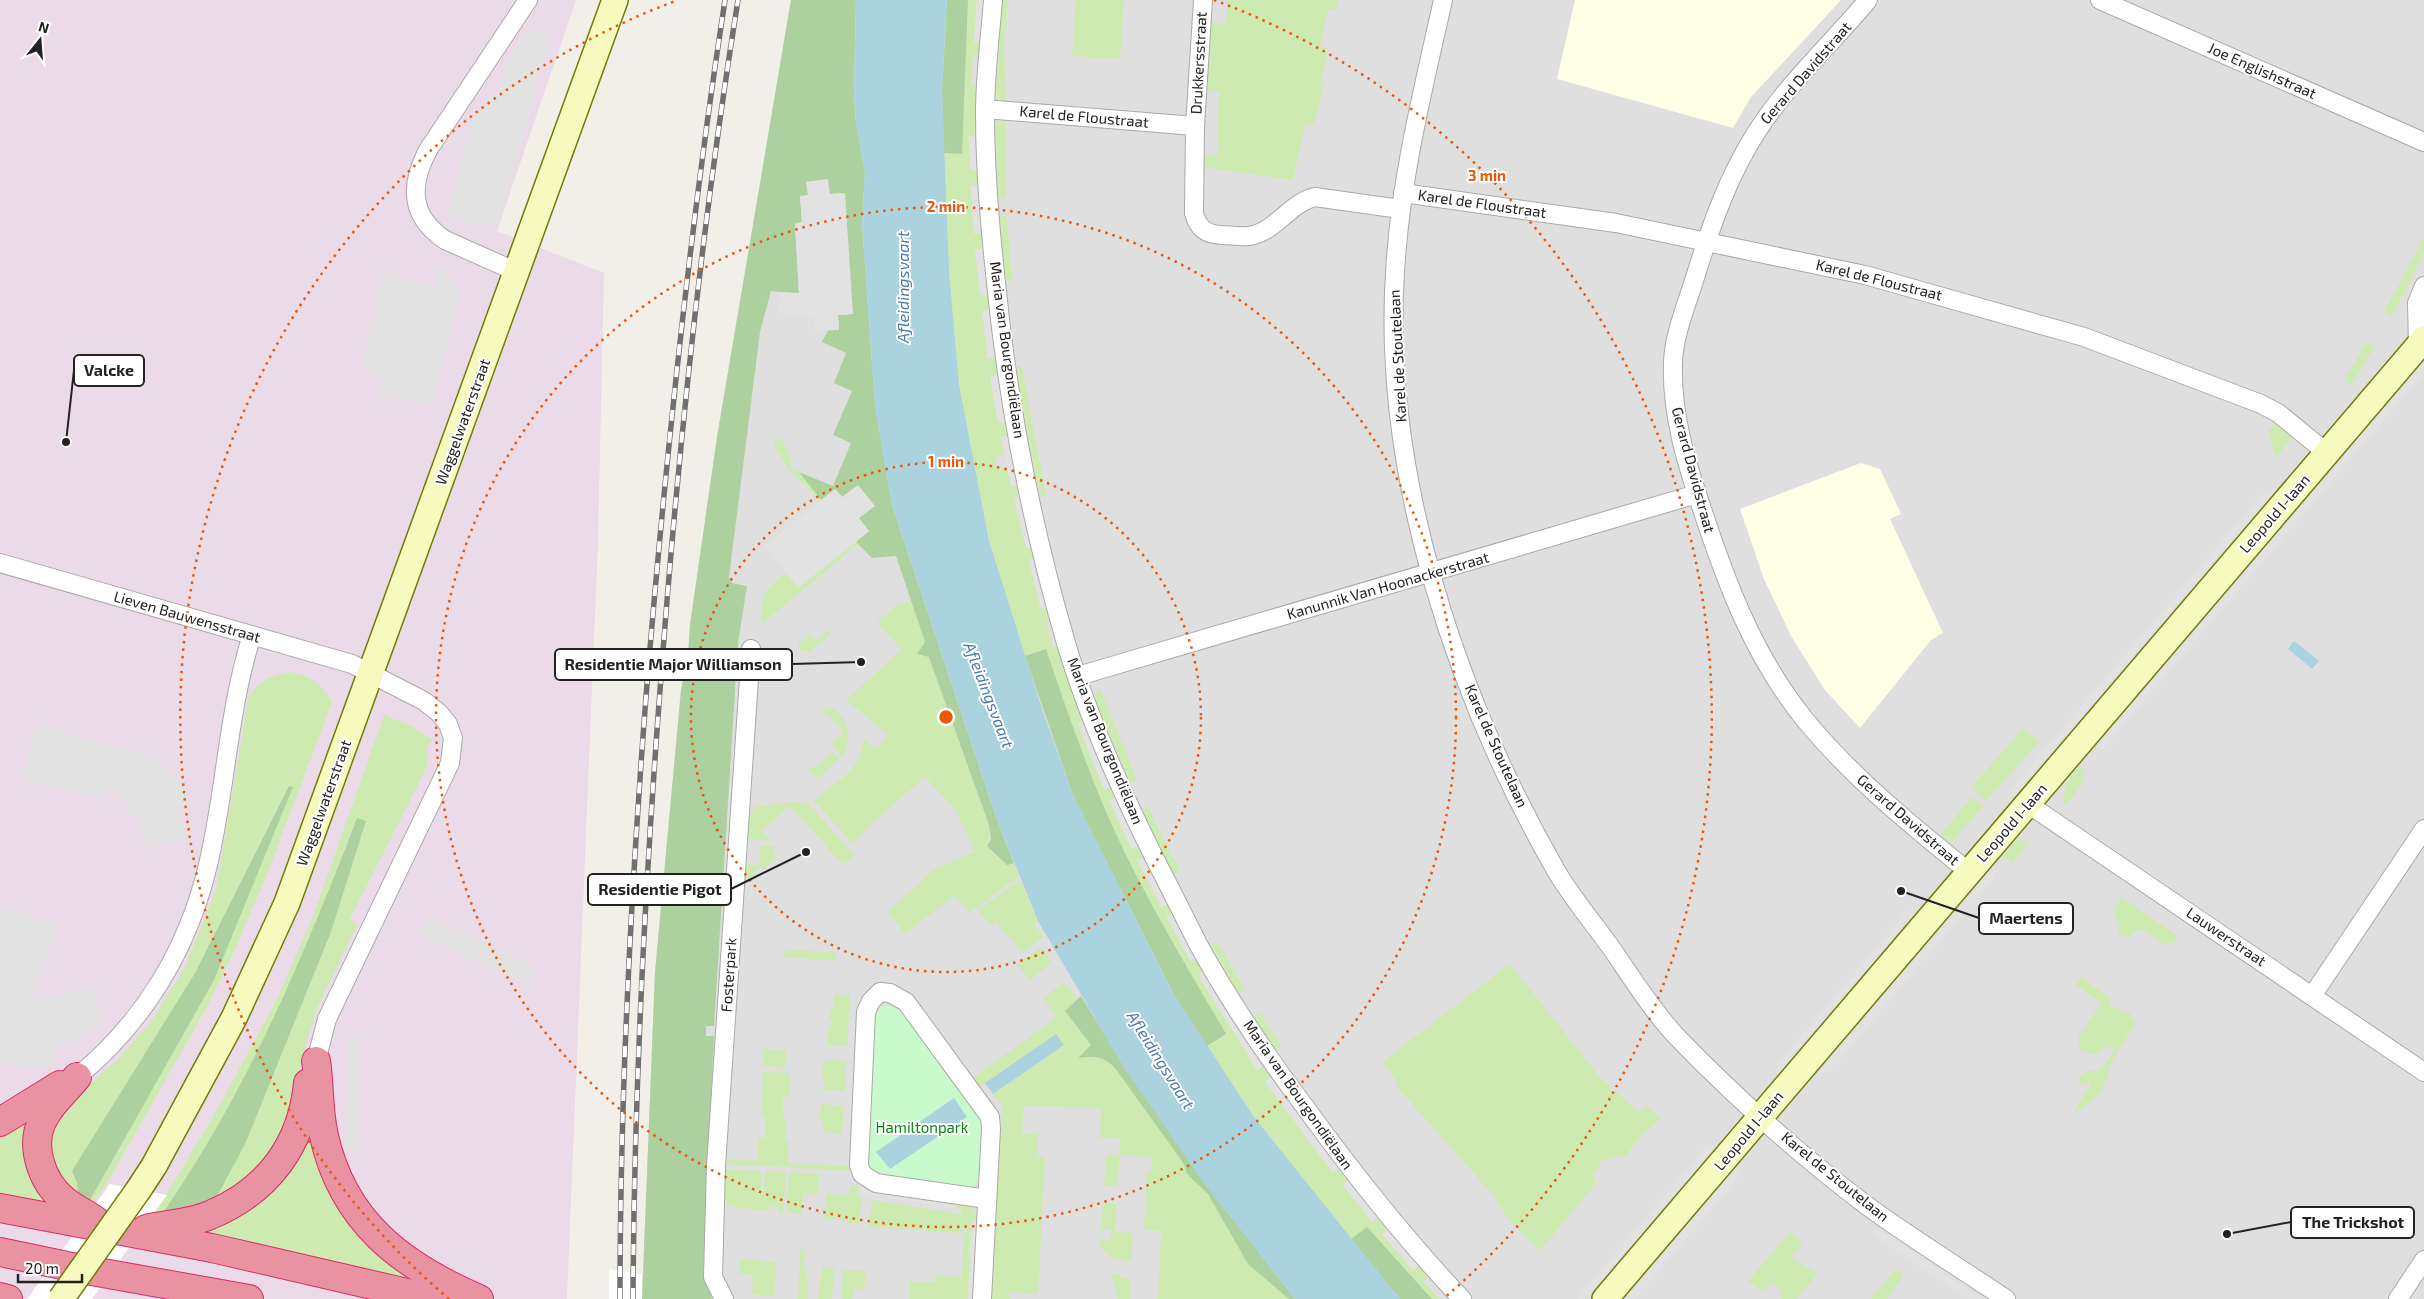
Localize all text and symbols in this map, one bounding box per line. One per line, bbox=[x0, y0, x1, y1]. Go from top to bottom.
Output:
street label: Drukkersstraat bbox=[1186, 11, 1210, 115]
north arrow bbox=[15, 15, 65, 65]
text: N bbox=[37, 17, 51, 37]
street label: Gerard Davidstraat bbox=[1756, 17, 1855, 127]
street label: Joe Englishstraat bbox=[2206, 38, 2320, 102]
street label: Karel de Floustraat bbox=[1019, 101, 1150, 131]
text: 3 min bbox=[1468, 166, 1506, 184]
street label: Karel de Floustraat bbox=[1417, 185, 1548, 221]
text: 2 min bbox=[927, 197, 965, 215]
water label: Afleidingsvaart bbox=[893, 230, 912, 344]
street label: Karel de Floustraat bbox=[1814, 255, 1945, 303]
street label: Maria van Bourgondiëlaan bbox=[987, 260, 1029, 439]
street label: Karel de Stoutelaan bbox=[1385, 289, 1409, 423]
callout: Valcke bbox=[74, 355, 144, 386]
street label: Waggelwaterstraat bbox=[431, 356, 493, 487]
text: Valcke bbox=[84, 360, 134, 379]
street label: Gerard Davidstraat bbox=[1669, 405, 1719, 535]
text: 1 min bbox=[928, 452, 964, 470]
street label: Leopold I-laan bbox=[2235, 470, 2313, 556]
street label: Kanunnik Van Hoonackerstraat bbox=[1285, 547, 1491, 623]
street label: Lieven Bauwensstraat bbox=[112, 586, 263, 646]
water label: Afleidingsvaart bbox=[960, 638, 1019, 751]
callout: Residentie Major Williamson bbox=[555, 649, 792, 680]
text: Residentie Major Williamson bbox=[564, 654, 782, 673]
street label: Maria van Bourgondiëlaan bbox=[1064, 655, 1148, 827]
street label: Karel de Stoutelaan bbox=[1462, 681, 1532, 810]
centre of rings bbox=[937, 708, 955, 726]
street label: Waggelwaterstraat bbox=[292, 737, 354, 868]
street label: Gerard Davidstraat bbox=[1854, 770, 1964, 869]
street label: Leopold I-laan bbox=[1972, 779, 2050, 865]
callout: Residentie Pigot bbox=[588, 874, 731, 905]
text: Residentie Pigot bbox=[598, 879, 722, 898]
callout: Maertens bbox=[1979, 903, 2073, 934]
street label: Lauwerstraat bbox=[2183, 903, 2270, 970]
text: Maertens bbox=[1989, 908, 2063, 927]
street label: Fosterpark bbox=[716, 937, 740, 1013]
water label: Afleidingsvaart bbox=[1123, 1006, 1200, 1113]
street label: Maria van Bourgondiëlaan bbox=[1240, 1016, 1357, 1173]
street label: Leopold I-laan bbox=[1710, 1087, 1787, 1174]
park label: Hamiltonpark bbox=[875, 1118, 969, 1136]
street label: Karel de Stoutelaan bbox=[1778, 1127, 1893, 1225]
callout: The Trickshot bbox=[2291, 1207, 2414, 1238]
text: The Trickshot bbox=[2302, 1212, 2405, 1231]
scale bar bbox=[18, 1252, 81, 1284]
text: 20 m bbox=[25, 1259, 59, 1277]

